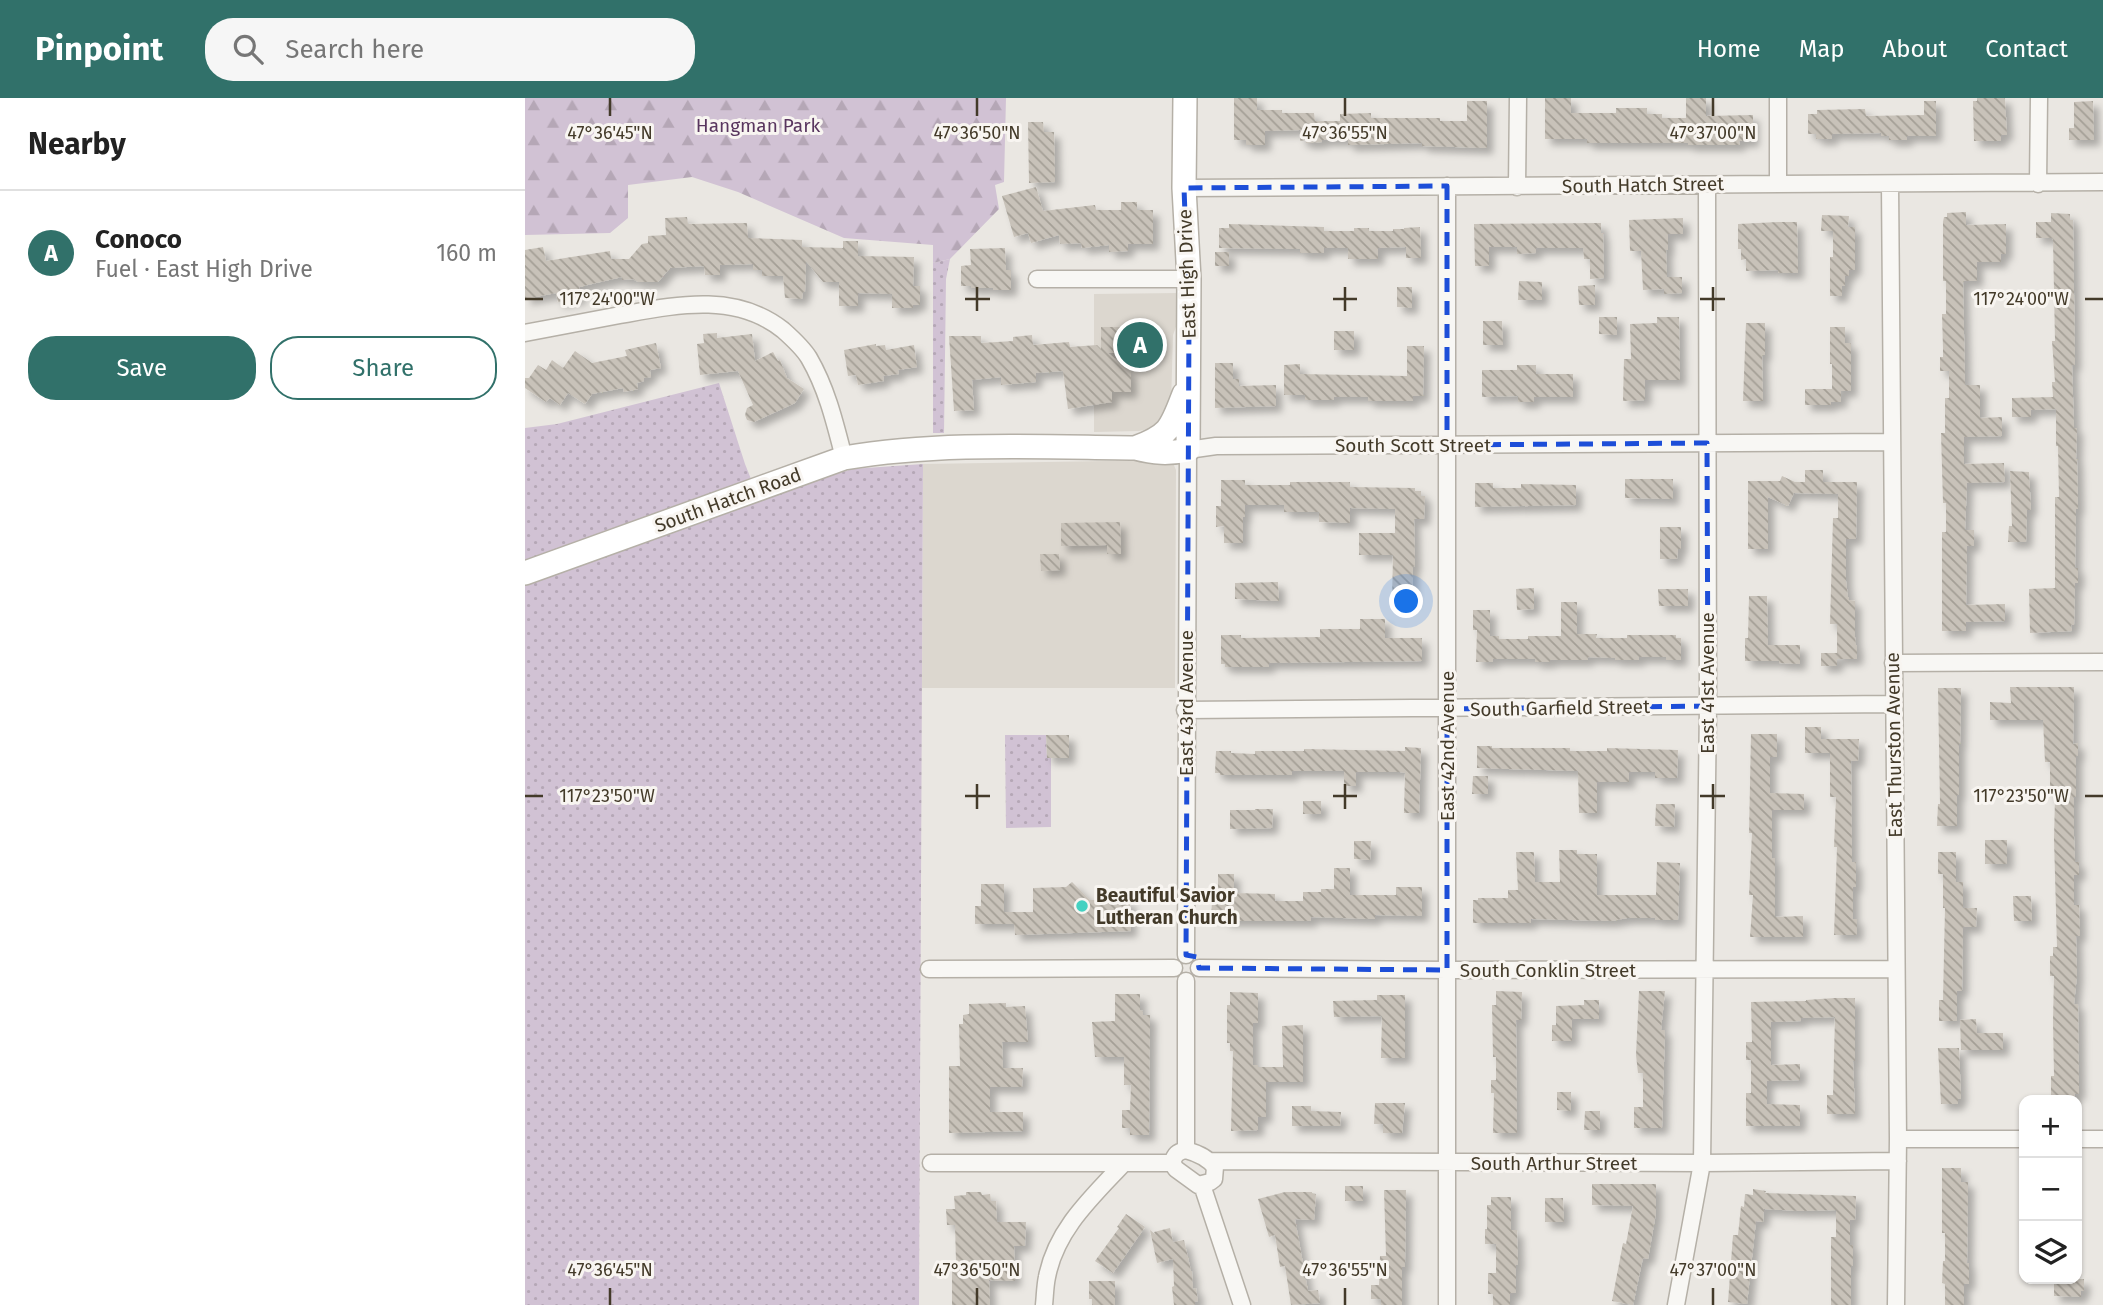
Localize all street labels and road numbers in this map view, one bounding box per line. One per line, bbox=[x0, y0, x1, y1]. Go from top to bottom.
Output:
street label: South Hatch Street bbox=[1562, 172, 1724, 198]
street label: East High Drive bbox=[1173, 209, 1201, 339]
street label: South Scott Street bbox=[1335, 434, 1491, 457]
street label: South Hatch Road bbox=[652, 463, 804, 537]
street label: East 41st Avenue bbox=[1696, 612, 1719, 754]
street label: East 43rd Avenue bbox=[1175, 630, 1198, 776]
street label: East Thurston Avenue bbox=[1881, 652, 1907, 838]
street label: East 42nd Avenue bbox=[1436, 671, 1459, 821]
street label: South Garfield Street bbox=[1470, 695, 1650, 721]
street label: South Conklin Street bbox=[1460, 959, 1636, 982]
street label: South Arthur Street bbox=[1471, 1152, 1637, 1175]

